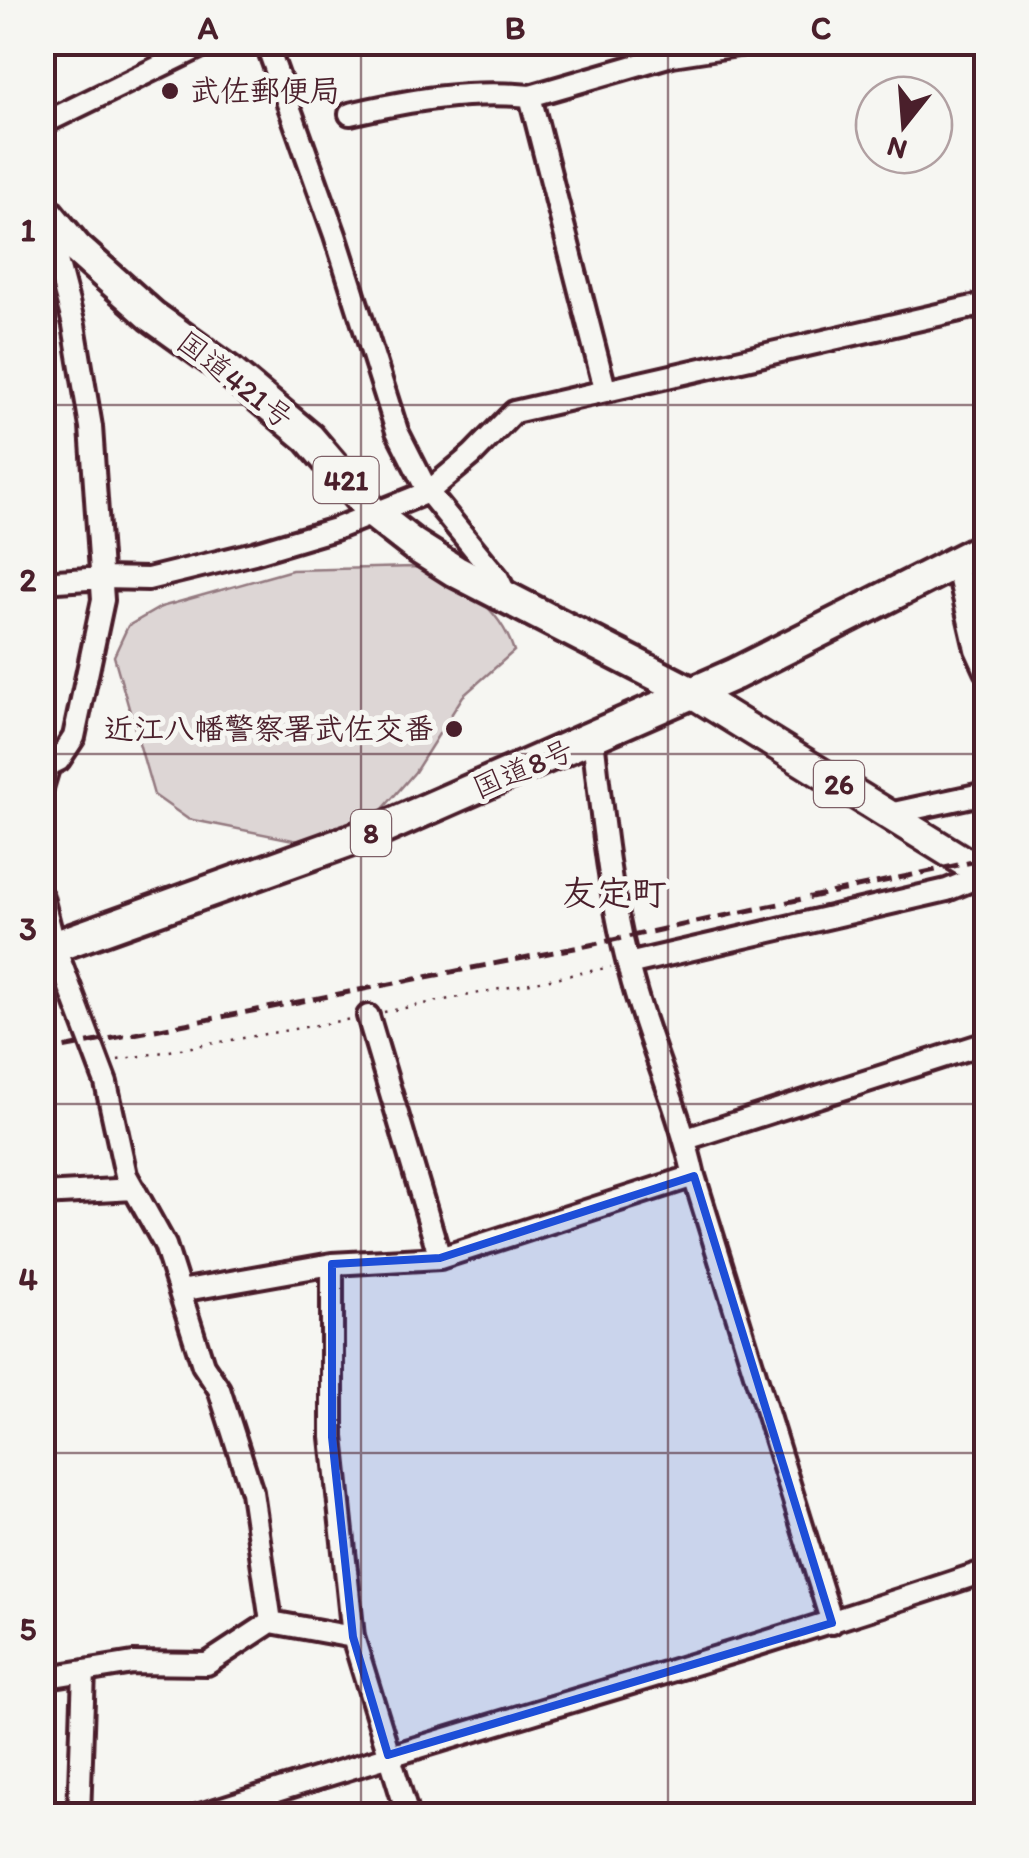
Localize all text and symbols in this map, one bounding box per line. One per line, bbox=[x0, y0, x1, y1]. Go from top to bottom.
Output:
text: A bbox=[197, 9, 219, 47]
text: B bbox=[505, 9, 525, 47]
text: C bbox=[811, 9, 831, 47]
place label: 武佐郵便局 bbox=[190, 72, 340, 109]
north arrow bbox=[854, 75, 954, 175]
marker: 武佐郵便局 bbox=[159, 80, 181, 102]
text: N bbox=[883, 130, 911, 168]
text: 1 bbox=[21, 211, 36, 249]
street label: 国道421号 bbox=[170, 323, 301, 437]
road number: 421 bbox=[314, 457, 378, 503]
text: 2 bbox=[20, 561, 37, 599]
place label: 近江八幡警察署武佐交番 bbox=[104, 710, 434, 747]
marker: 近江八幡警察署武佐交番 bbox=[443, 718, 465, 740]
street label: 国道8号 bbox=[467, 731, 579, 806]
road number: 26 bbox=[814, 761, 864, 807]
road number: 8 bbox=[351, 810, 391, 856]
district label: 友定町 bbox=[561, 872, 667, 914]
text: 3 bbox=[19, 910, 37, 948]
text: 4 bbox=[18, 1260, 38, 1298]
text: 5 bbox=[20, 1610, 37, 1648]

